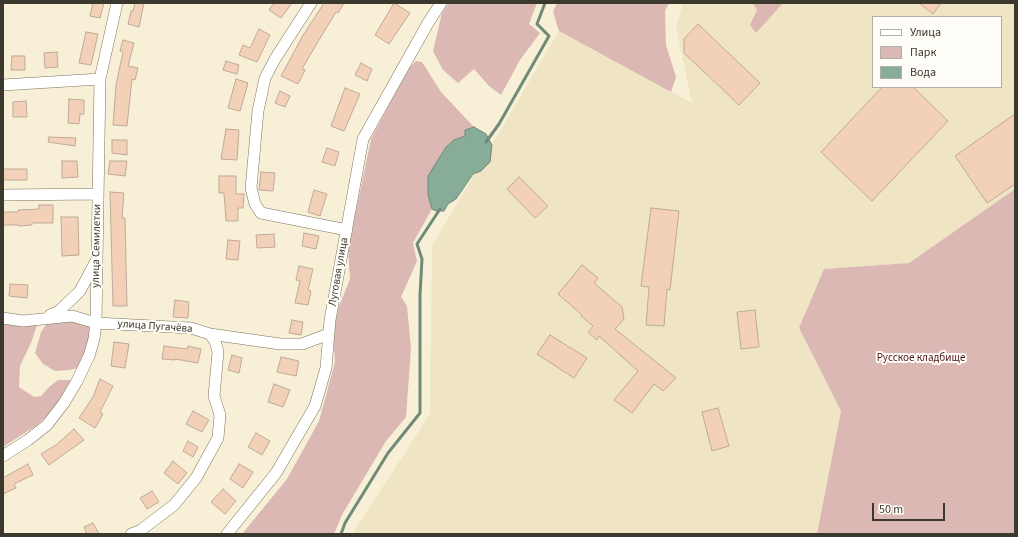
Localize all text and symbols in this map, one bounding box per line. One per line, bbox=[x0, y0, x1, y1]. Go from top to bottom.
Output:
legend bbox=[872, 16, 1002, 88]
text: Улица bbox=[910, 24, 941, 41]
text: Парк bbox=[910, 44, 936, 61]
text: Вода bbox=[910, 64, 936, 81]
street label: улица Семилетки bbox=[90, 204, 104, 288]
street label: Луговая улица bbox=[326, 236, 352, 308]
street label: улица Пугачёва bbox=[117, 318, 193, 336]
park label: Русское кладбище bbox=[877, 352, 965, 366]
scale bar bbox=[874, 495, 947, 521]
text: 50 m bbox=[879, 501, 903, 518]

